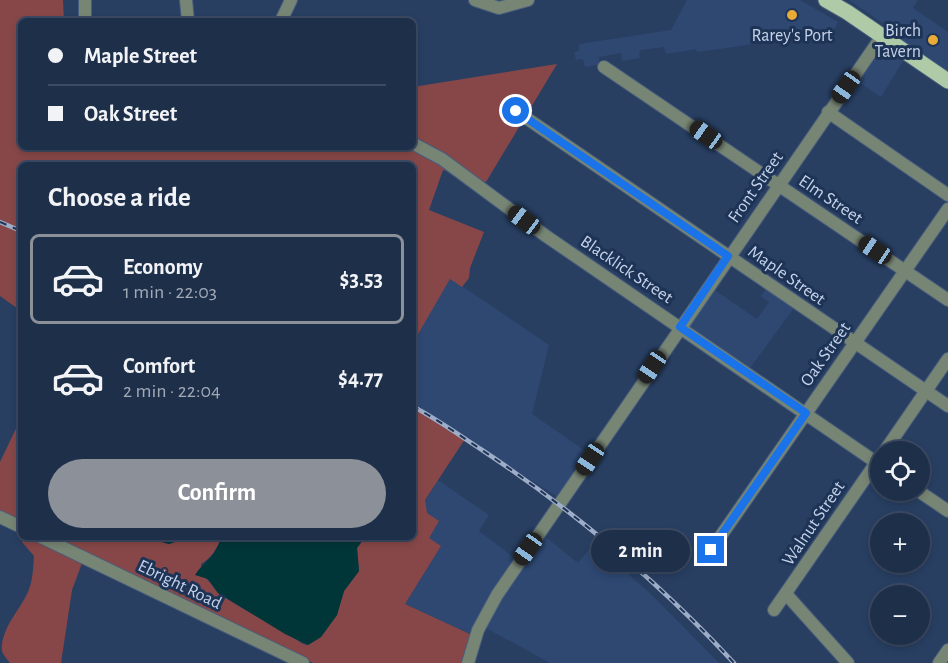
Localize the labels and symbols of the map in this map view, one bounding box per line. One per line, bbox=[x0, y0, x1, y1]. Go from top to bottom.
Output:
marker: Rarey's Port bbox=[785, 8, 799, 22]
place label: Birch Tavern bbox=[875, 22, 921, 61]
place label: Rarey's Port bbox=[752, 27, 833, 45]
marker: Birch Tavern bbox=[926, 33, 940, 47]
car bbox=[828, 67, 864, 107]
route start bbox=[502, 97, 529, 124]
car bbox=[686, 117, 726, 153]
street label: Front Street bbox=[725, 149, 787, 226]
street label: Elm Street bbox=[795, 172, 866, 228]
car bbox=[504, 202, 544, 238]
street label: Blacklick Street bbox=[577, 232, 676, 307]
car bbox=[855, 232, 895, 268]
street label: Maple Street bbox=[745, 243, 828, 309]
street label: Oak Street bbox=[797, 319, 854, 390]
car bbox=[634, 347, 670, 387]
car bbox=[572, 439, 608, 479]
street label: Walnut Street bbox=[779, 478, 849, 569]
car bbox=[510, 529, 546, 569]
callout: 2 min bbox=[591, 529, 690, 571]
route end bbox=[697, 536, 724, 563]
street label: Ebright Road bbox=[135, 557, 224, 613]

